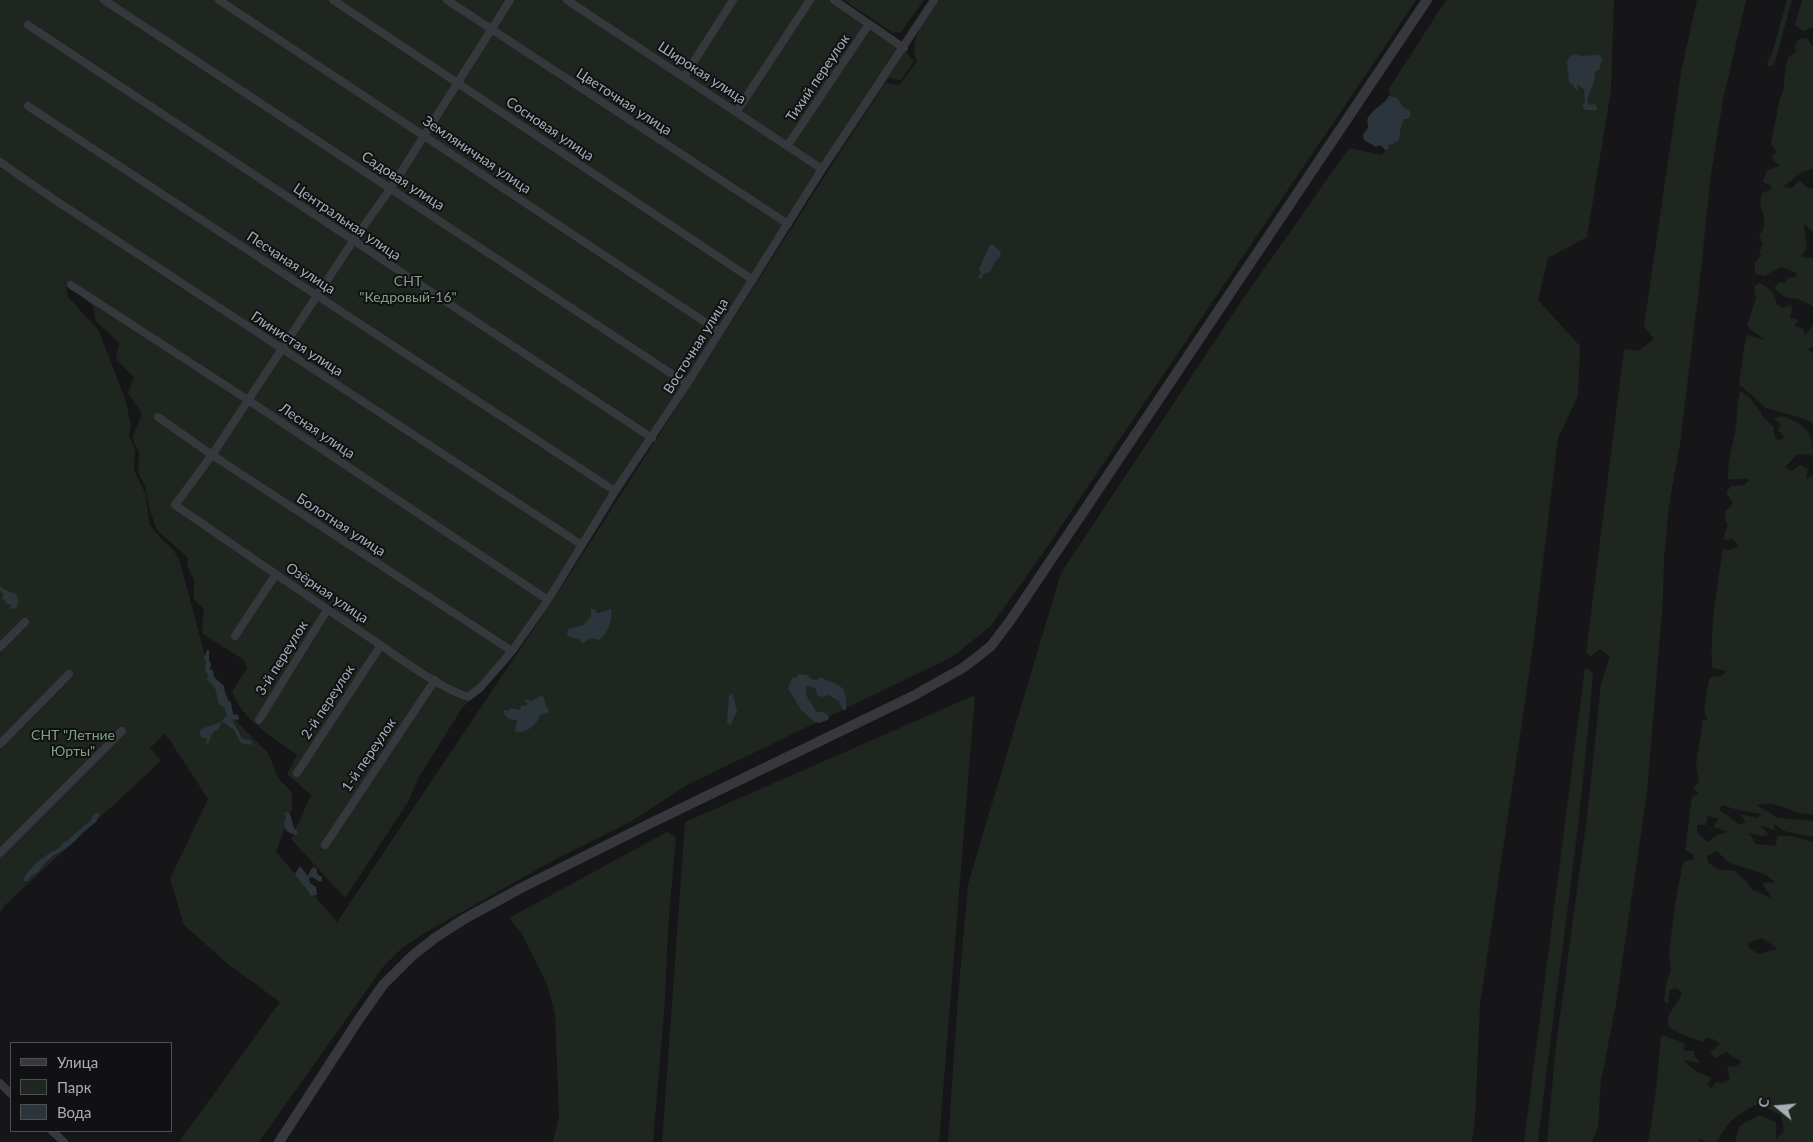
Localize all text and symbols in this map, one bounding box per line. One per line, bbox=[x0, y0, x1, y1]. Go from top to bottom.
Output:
street label: Тихий переулок bbox=[783, 31, 853, 125]
street label: Широкая улица bbox=[655, 38, 749, 108]
street label: Цветочная улица bbox=[573, 65, 675, 139]
street label: Сосновая улица bbox=[503, 93, 597, 165]
street label: Земляничная улица bbox=[420, 113, 534, 197]
street label: Садовая улица bbox=[358, 148, 448, 214]
street label: Центральная улица bbox=[290, 180, 404, 264]
street label: Песчаная улица bbox=[244, 228, 338, 298]
park label: СНТ "Кедровый-16" bbox=[359, 273, 457, 306]
street label: Восточная улица bbox=[660, 295, 732, 397]
street label: Глинистая улица bbox=[248, 308, 346, 380]
street label: Лесная улица bbox=[276, 400, 358, 462]
street label: Болотная улица bbox=[293, 490, 389, 560]
street label: Озёрная улица bbox=[282, 559, 372, 627]
street label: 3-й переулок bbox=[252, 617, 312, 699]
street label: 2-й переулок bbox=[298, 662, 358, 742]
street label: 1-й переулок bbox=[338, 715, 400, 795]
park label: СНТ "Летние Юрты" bbox=[31, 727, 115, 760]
legend bbox=[10, 1042, 172, 1132]
text: Улица bbox=[57, 1053, 98, 1071]
text: Парк bbox=[57, 1078, 91, 1096]
north arrow bbox=[1753, 1082, 1803, 1132]
text: С bbox=[1754, 1096, 1773, 1109]
text: Вода bbox=[57, 1103, 92, 1121]

